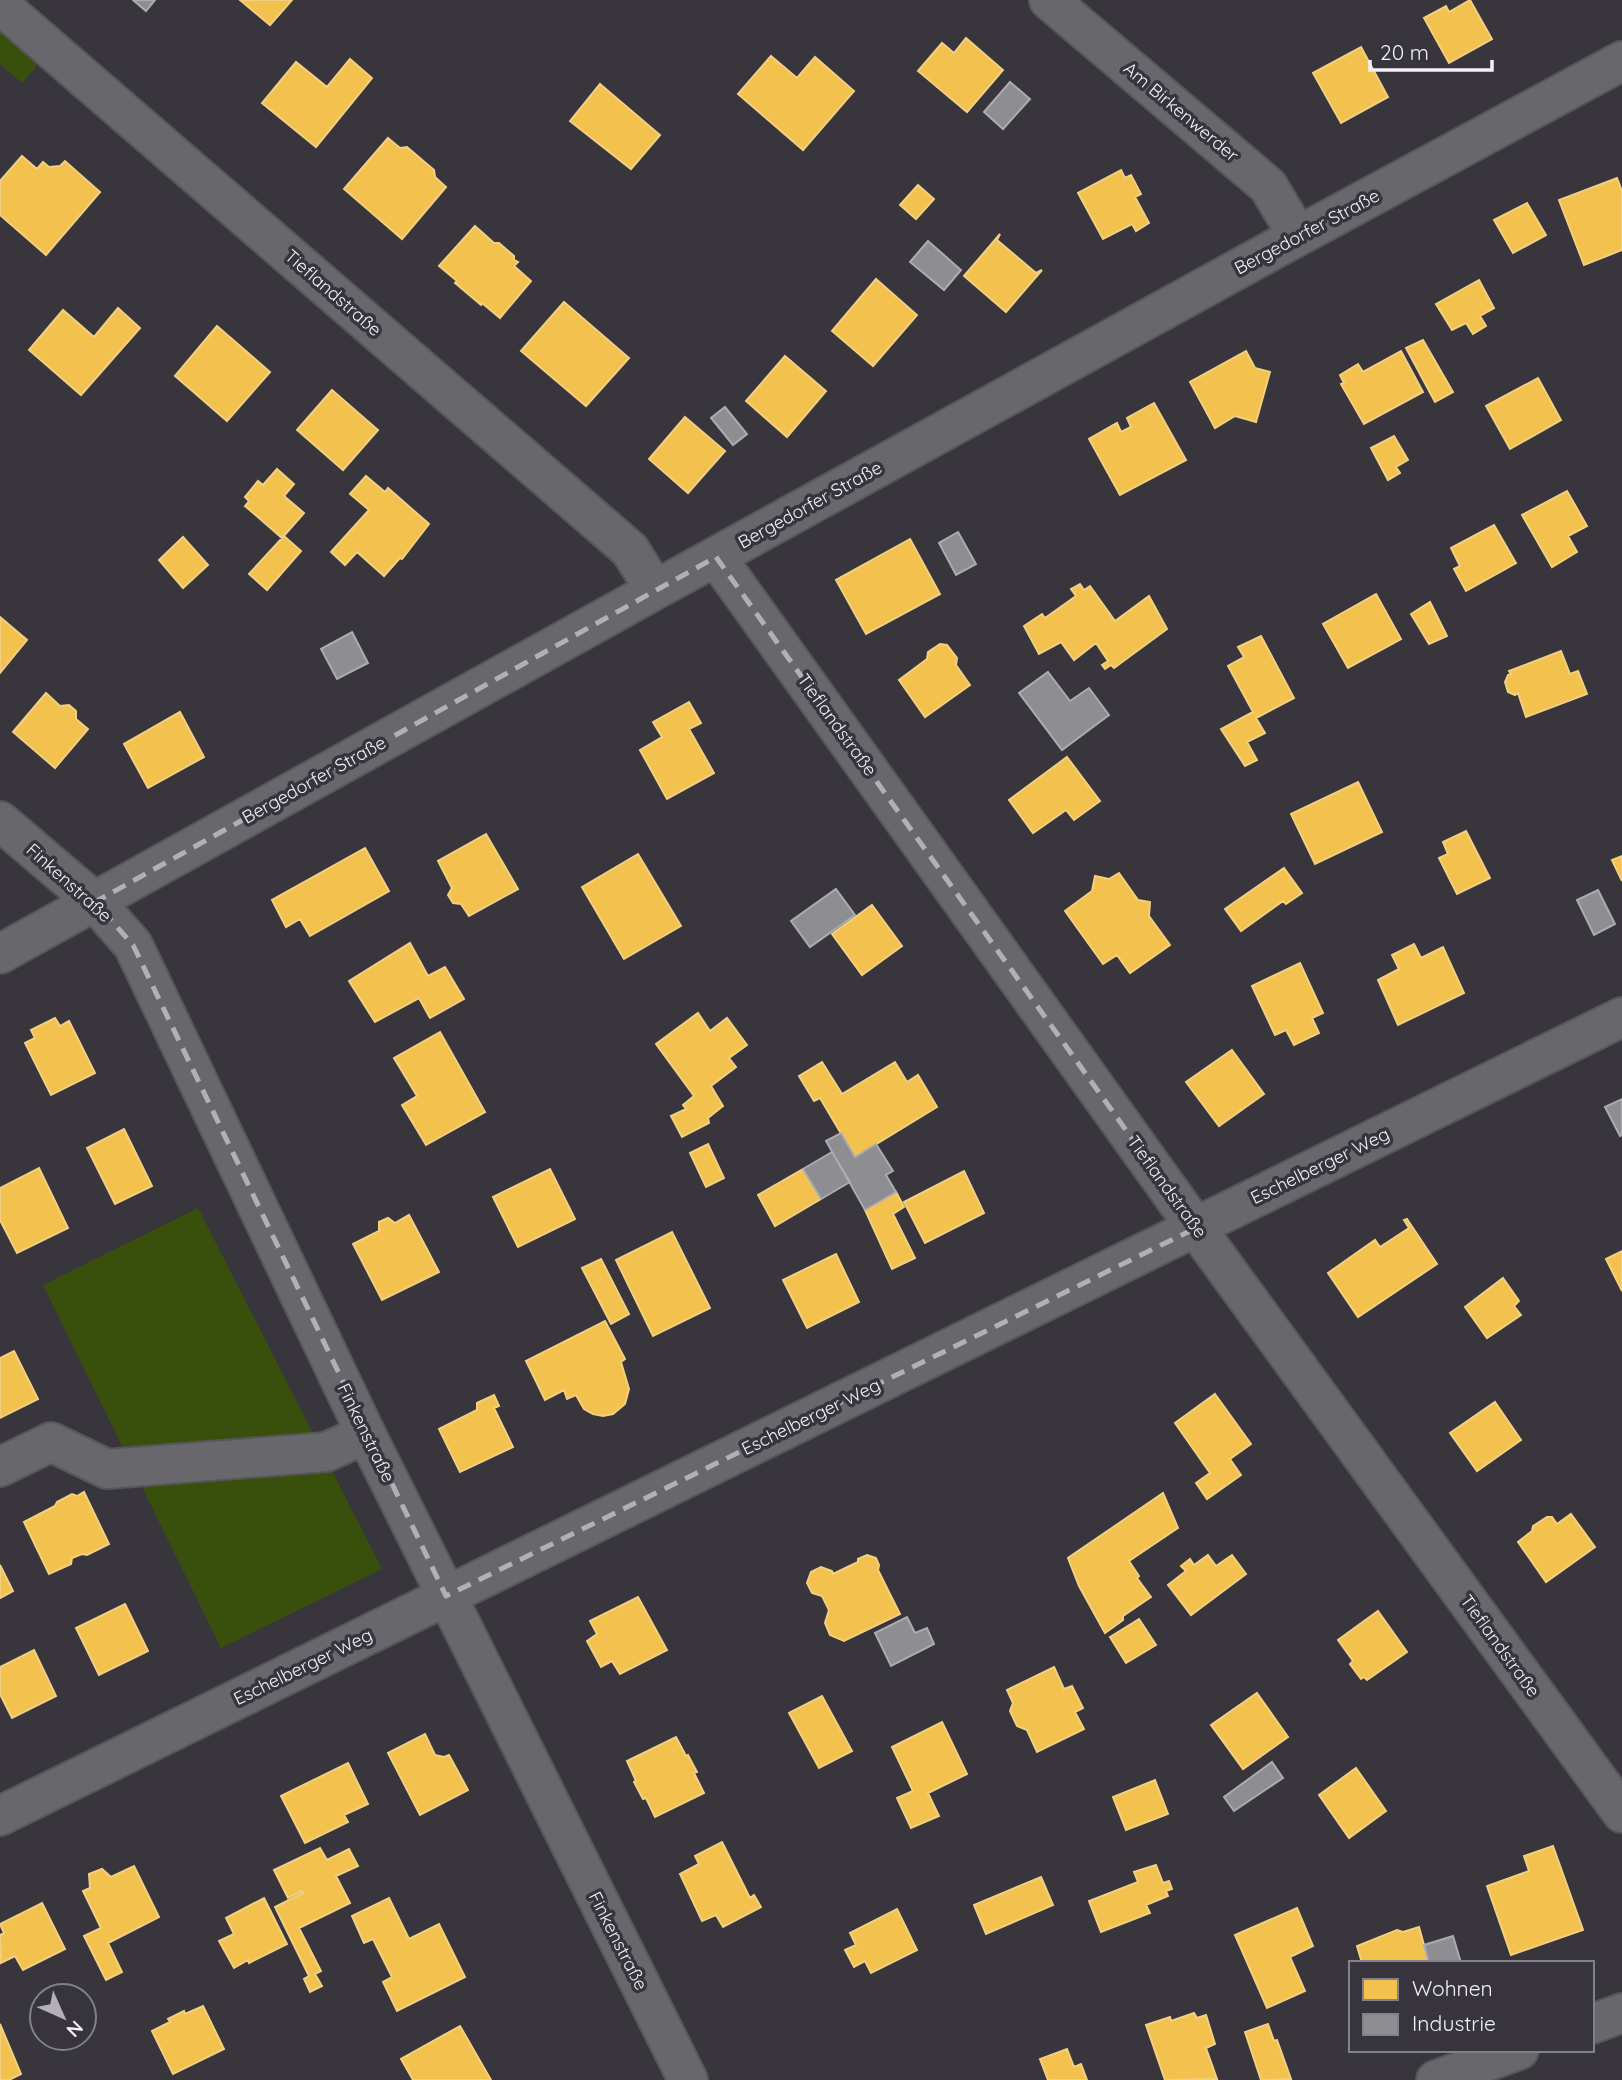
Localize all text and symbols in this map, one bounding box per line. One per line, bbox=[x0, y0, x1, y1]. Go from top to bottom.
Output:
scale bar bbox=[1370, 28, 1492, 72]
text: 20 m bbox=[1380, 39, 1429, 65]
street label: Am Birkenwerder bbox=[1119, 57, 1244, 167]
street label: Bergedorfer Straße bbox=[1230, 184, 1383, 280]
street label: Tieflandstraße bbox=[280, 244, 387, 341]
street label: Bergedorfer Straße bbox=[734, 455, 886, 554]
street label: Tieflandstraße bbox=[793, 669, 882, 780]
street label: Bergedorfer Straße bbox=[238, 730, 390, 829]
street label: Finkenstraße bbox=[22, 838, 117, 927]
street label: Eschelberger Weg bbox=[1247, 1122, 1393, 1209]
street label: Tieflandstraße bbox=[1123, 1131, 1212, 1242]
street label: Eschelberger Weg bbox=[738, 1373, 884, 1460]
street label: Finkenstraße bbox=[333, 1379, 400, 1486]
street label: Tieflandstraße bbox=[1456, 1590, 1545, 1701]
street label: Eschelberger Weg bbox=[230, 1623, 376, 1710]
street label: Finkenstraße bbox=[584, 1888, 653, 1994]
legend bbox=[1349, 1961, 1594, 2052]
text: Wohnen bbox=[1412, 1975, 1493, 2001]
north arrow bbox=[28, 1982, 98, 2052]
text: Industrie bbox=[1412, 2010, 1496, 2036]
text: N bbox=[62, 2016, 88, 2042]

